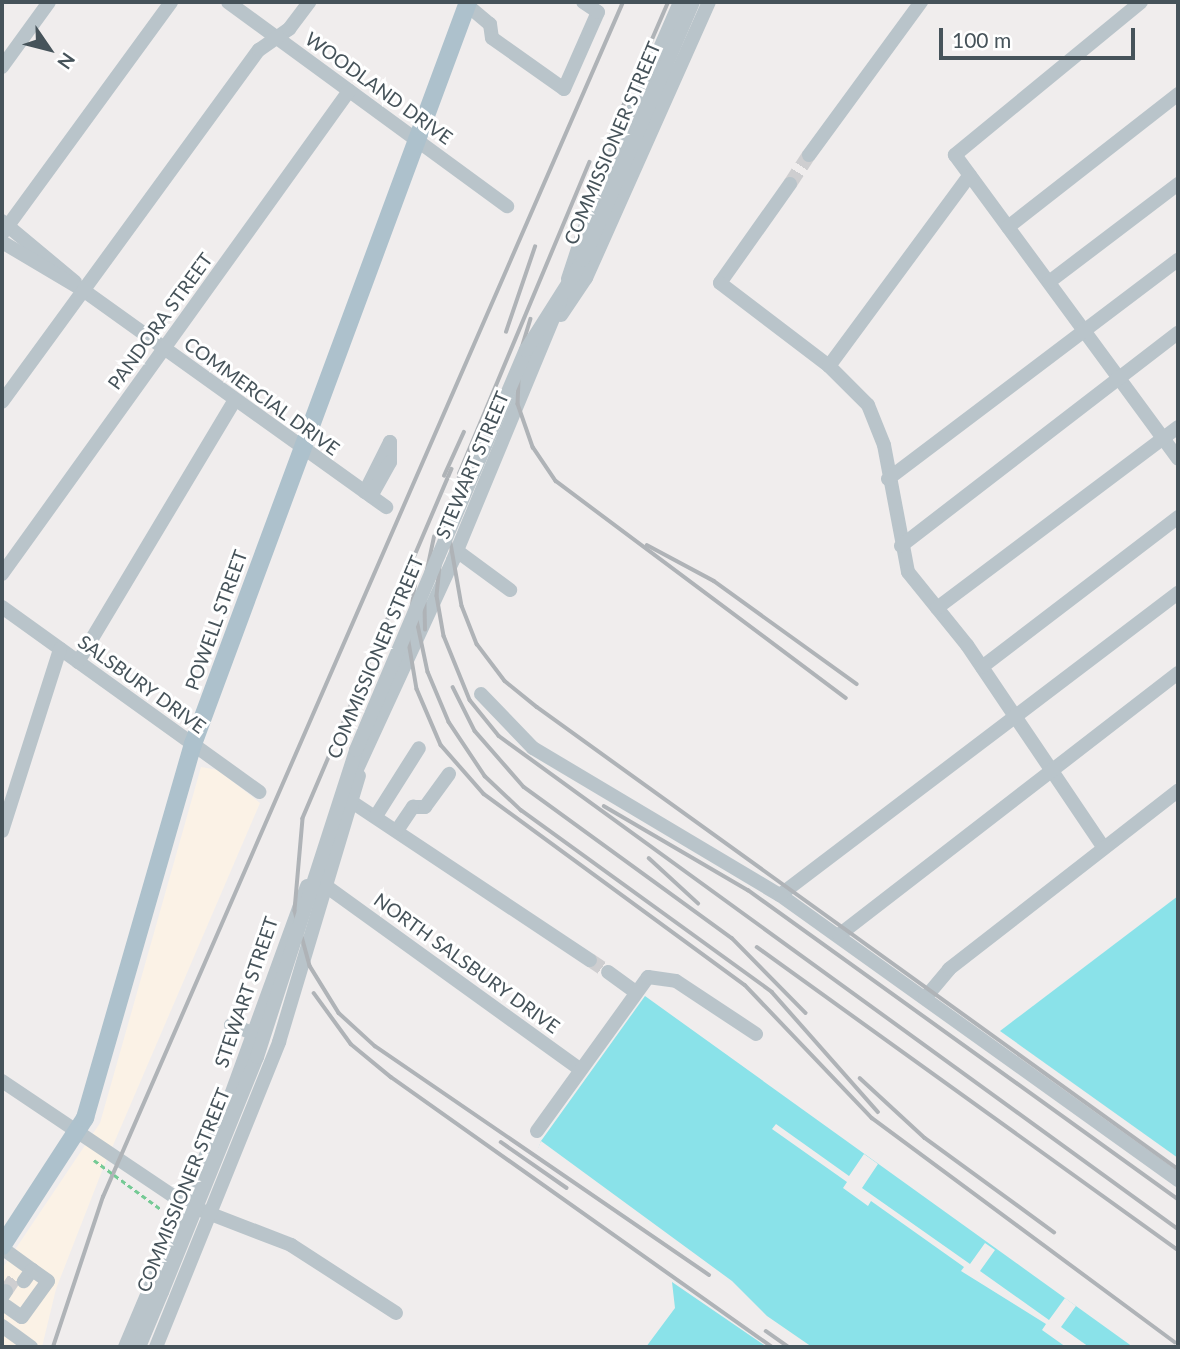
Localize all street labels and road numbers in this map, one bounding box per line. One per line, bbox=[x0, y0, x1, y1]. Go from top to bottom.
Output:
street label: WOODLAND DRIVE bbox=[301, 27, 457, 149]
street label: COMMISSIONER STREET bbox=[559, 38, 665, 248]
street label: PANDORA STREET bbox=[103, 248, 217, 394]
street label: COMMERCIAL DRIVE bbox=[180, 332, 344, 460]
street label: STEWART STREET bbox=[431, 388, 513, 542]
street label: POWELL STREET bbox=[180, 547, 252, 693]
street label: COMMISSIONER STREET bbox=[322, 552, 428, 762]
street label: SALSBURY DRIVE bbox=[73, 630, 211, 738]
street label: NORTH SALSBURY DRIVE bbox=[369, 888, 565, 1038]
street label: STEWART STREET bbox=[209, 913, 283, 1071]
street label: COMMISSIONER STREET bbox=[132, 1085, 234, 1295]

